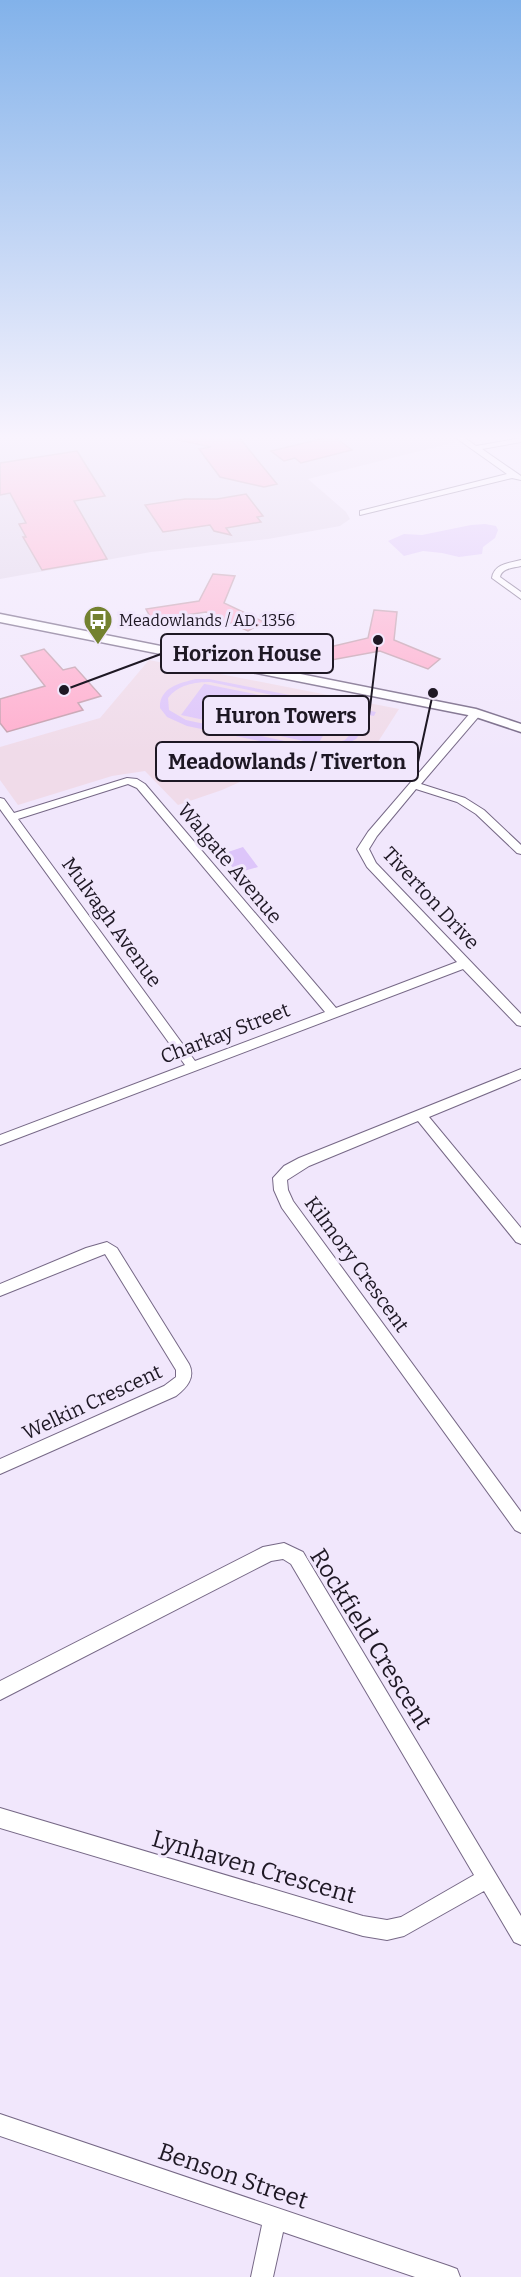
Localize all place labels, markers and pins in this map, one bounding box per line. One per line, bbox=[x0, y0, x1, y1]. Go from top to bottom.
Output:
bus stop icon: Meadowlands / AD. 1356 bbox=[82, 604, 114, 646]
place label: Meadowlands / AD. 1356 bbox=[119, 611, 295, 630]
callout: Horizon House bbox=[161, 634, 333, 673]
callout: Huron Towers bbox=[203, 696, 369, 735]
callout: Meadowlands / Tiverton bbox=[156, 742, 418, 781]

